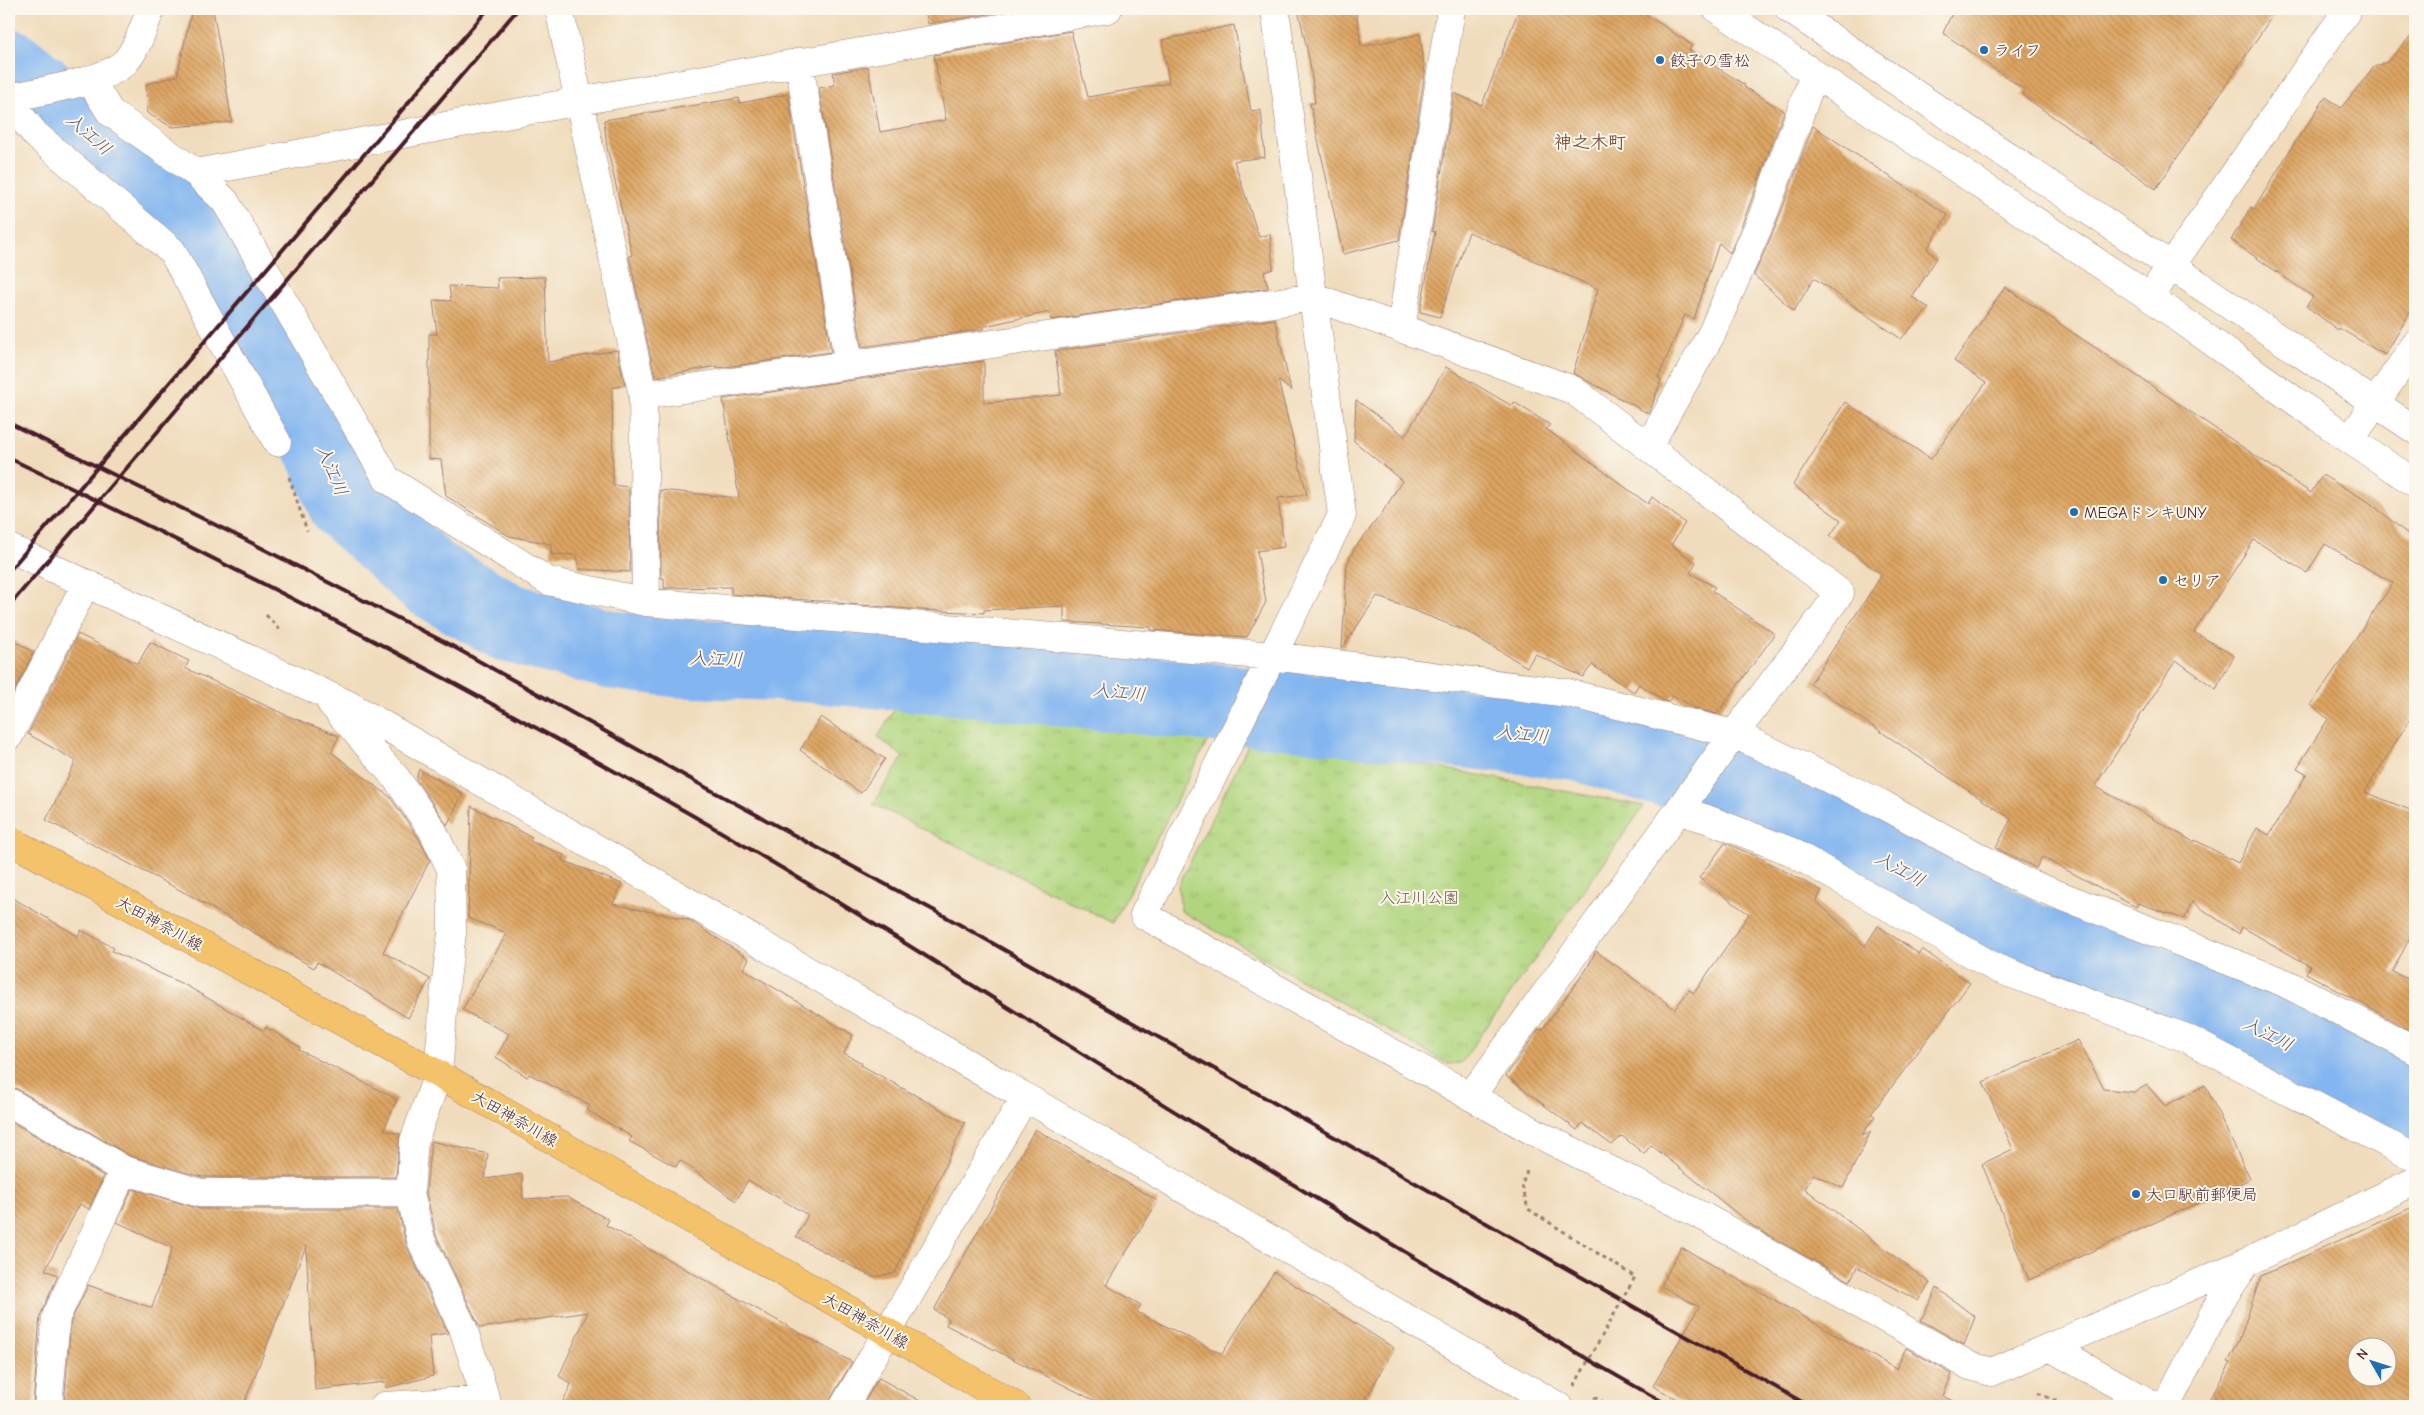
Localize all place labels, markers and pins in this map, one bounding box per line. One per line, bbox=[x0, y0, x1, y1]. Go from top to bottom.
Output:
place label: ライフ bbox=[1994, 42, 2041, 60]
marker: ライフ bbox=[1978, 44, 1990, 56]
place label: 餃子の雪松 bbox=[1670, 52, 1750, 70]
marker: 餃子の雪松 bbox=[1654, 54, 1666, 66]
place label: MEGAドンキUNY bbox=[2084, 504, 2207, 522]
marker: MEGAドンキUNY bbox=[2068, 506, 2080, 518]
place label: セリア bbox=[2173, 572, 2221, 590]
marker: セリア bbox=[2157, 574, 2169, 586]
place label: 大口駅前郵便局 bbox=[2146, 1186, 2258, 1204]
marker: 大口駅前郵便局 bbox=[2130, 1188, 2142, 1200]

